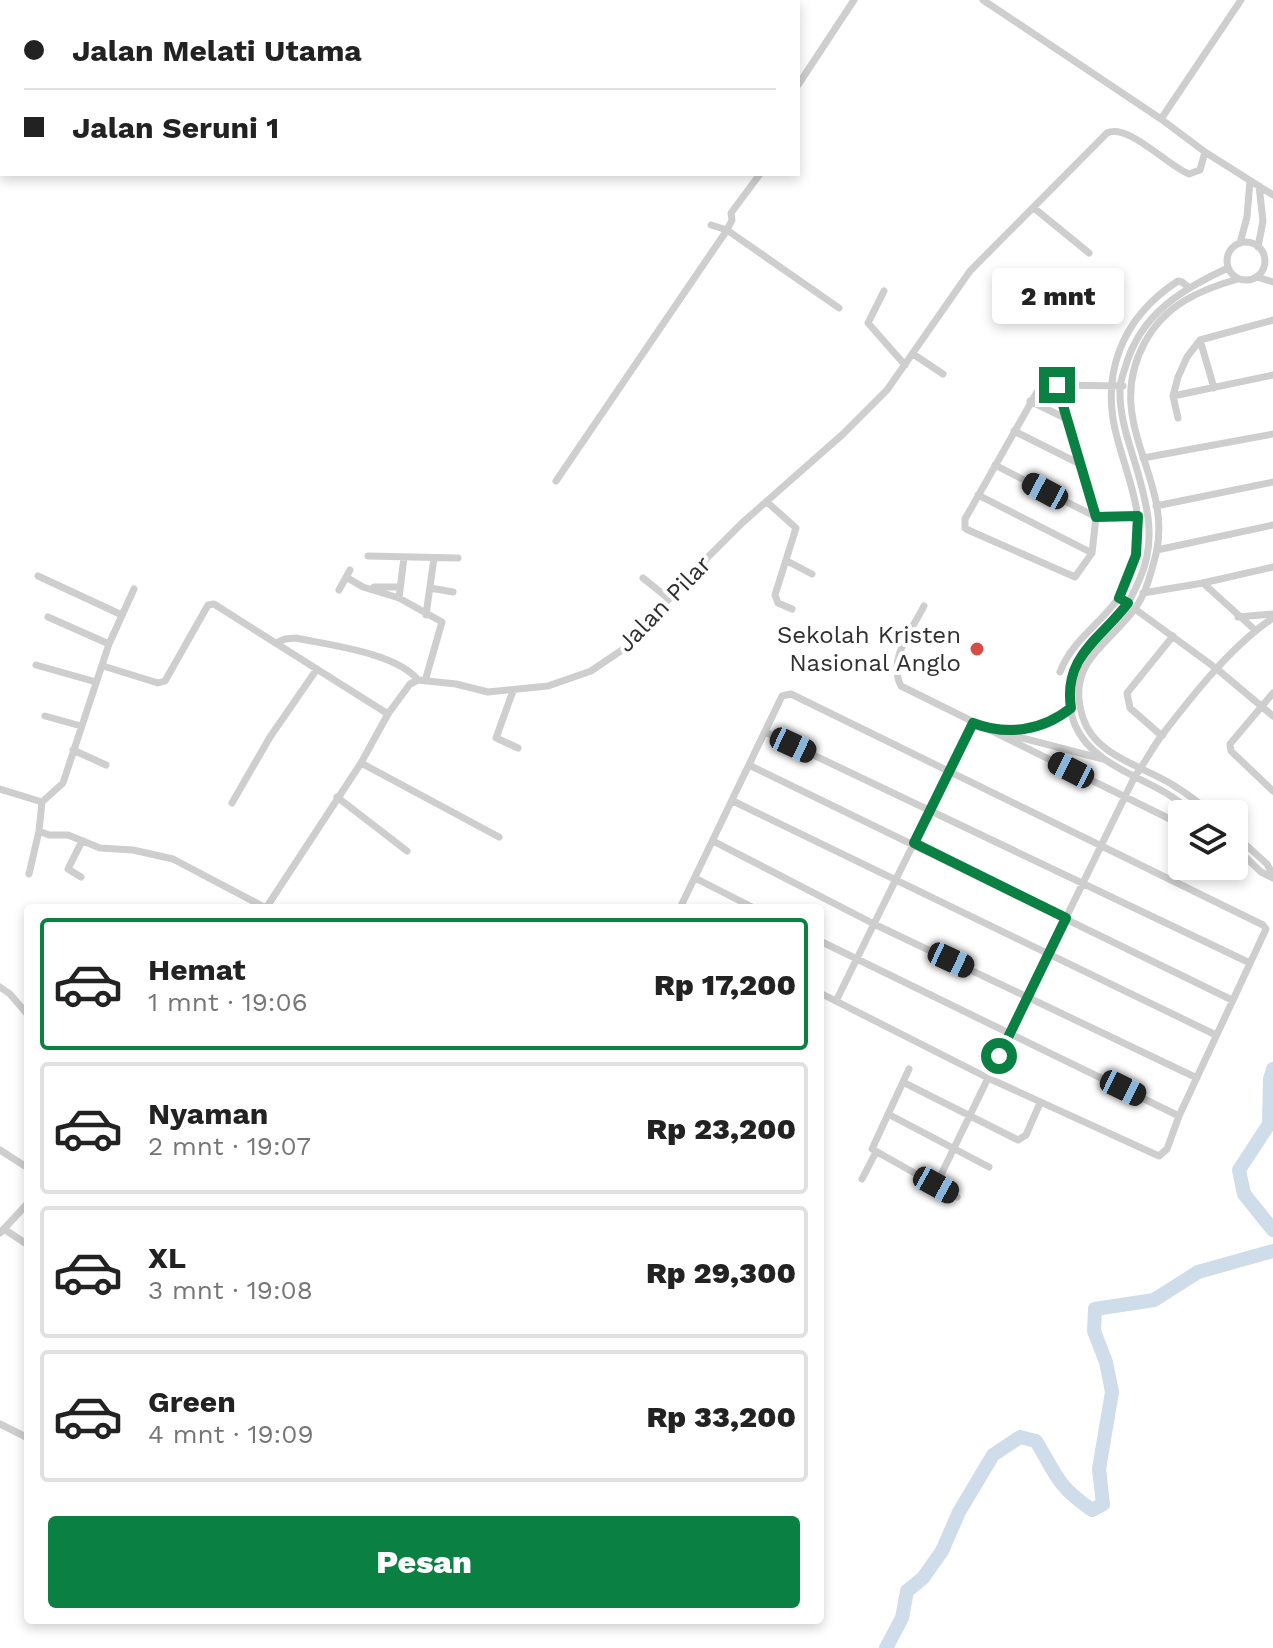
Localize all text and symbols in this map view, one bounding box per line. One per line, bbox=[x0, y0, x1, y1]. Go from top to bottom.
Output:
text: Jalan Melati Utama bbox=[72, 33, 362, 68]
text: Jalan Seruni 1 bbox=[72, 110, 279, 145]
callout: 2 mnt bbox=[991, 269, 1123, 325]
text: 2 mnt bbox=[1021, 281, 1095, 311]
route end bbox=[1039, 367, 1075, 403]
car bbox=[1018, 469, 1072, 513]
street label: Jalan Pilar bbox=[611, 550, 717, 658]
place label: Sekolah Kristen Nasional Anglo bbox=[777, 621, 961, 677]
marker: Sekolah Kristen Nasional Anglo bbox=[968, 640, 986, 658]
car bbox=[766, 724, 820, 766]
car bbox=[1044, 748, 1098, 792]
map controls bbox=[1168, 800, 1248, 880]
button: layers bbox=[1168, 800, 1248, 880]
car bbox=[924, 939, 978, 981]
icon: car bbox=[52, 948, 124, 1020]
text: Hemat bbox=[148, 952, 246, 987]
text: Rp 17,200 bbox=[654, 967, 796, 1002]
text: 1 mnt · 19:06 bbox=[148, 987, 308, 1017]
route start bbox=[981, 1038, 1017, 1074]
car bbox=[1096, 1067, 1150, 1109]
icon: car bbox=[52, 1092, 124, 1164]
text: Nyaman bbox=[148, 1096, 268, 1131]
text: Rp 23,200 bbox=[646, 1111, 796, 1146]
text: 2 mnt · 19:07 bbox=[148, 1131, 311, 1161]
car bbox=[909, 1163, 963, 1207]
icon: car bbox=[52, 1236, 124, 1308]
text: XL bbox=[148, 1240, 186, 1275]
text: Rp 29,300 bbox=[646, 1255, 796, 1290]
text: 3 mnt · 19:08 bbox=[148, 1275, 313, 1305]
icon: car bbox=[52, 1380, 124, 1452]
text: Green bbox=[148, 1384, 236, 1419]
text: Rp 33,200 bbox=[646, 1399, 796, 1434]
text: 4 mnt · 19:09 bbox=[148, 1419, 314, 1449]
button: Pesan bbox=[48, 1516, 800, 1608]

